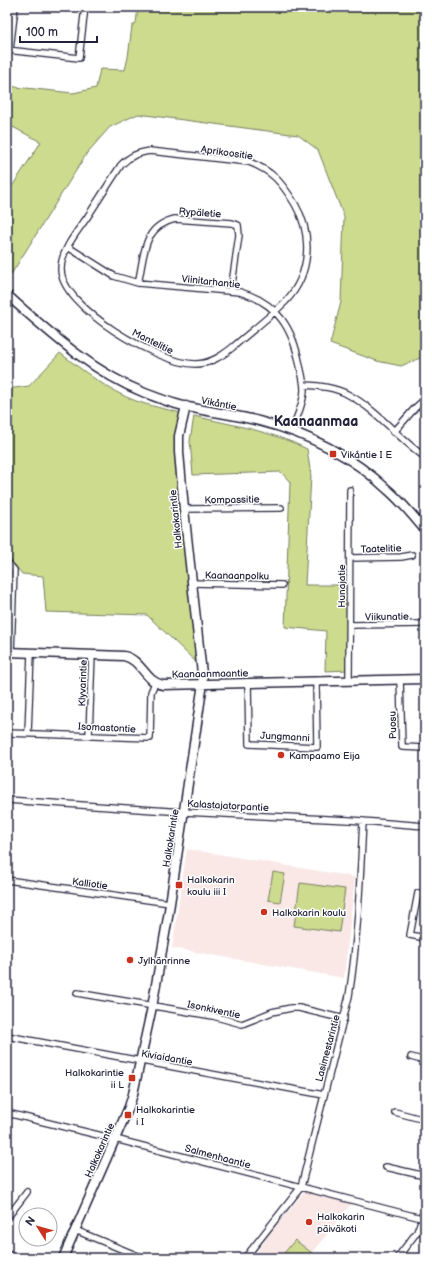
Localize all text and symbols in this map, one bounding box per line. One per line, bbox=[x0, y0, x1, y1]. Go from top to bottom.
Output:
scale bar bbox=[20, 18, 97, 44]
text: 100 m bbox=[26, 25, 58, 40]
street label: Aprikoositie bbox=[200, 143, 254, 163]
street label: Rypäletie bbox=[178, 206, 222, 220]
street label: Viinitarhantie bbox=[181, 273, 241, 291]
street label: Mantelitie bbox=[130, 327, 175, 357]
street label: Vikåntie bbox=[200, 395, 238, 413]
district label: Kaanaanmaa bbox=[274, 413, 358, 430]
marker: Vikåntie I E bbox=[328, 449, 338, 459]
place label: Vikåntie I E bbox=[341, 449, 392, 461]
street label: Halkokarintie bbox=[167, 489, 185, 549]
street label: Kompassitie bbox=[204, 494, 260, 506]
street label: Taatelitie bbox=[360, 542, 402, 556]
street label: Hunajatie bbox=[336, 564, 348, 608]
street label: Kaanaanpolku bbox=[205, 569, 269, 583]
street label: Viikunatie bbox=[365, 611, 409, 623]
street label: Klyvarintie bbox=[76, 659, 90, 707]
street label: Kaanaanmaantie bbox=[171, 667, 249, 681]
street label: Puosu bbox=[387, 711, 399, 739]
street label: Isomastontie bbox=[78, 720, 136, 736]
street label: Jungmanni bbox=[260, 730, 310, 744]
marker: Kampaamo Eija bbox=[276, 750, 286, 760]
place label: Kampaamo Eija bbox=[289, 750, 360, 762]
street label: Kalastajatorpantie bbox=[187, 798, 269, 814]
street label: Halkokarintie bbox=[160, 808, 182, 868]
place label: Halkokarin koulu iii I bbox=[187, 874, 235, 898]
street label: Kalliotie bbox=[71, 876, 108, 892]
marker: Halkokarin koulu iii I bbox=[174, 880, 184, 890]
marker: Halkokarin koulu bbox=[259, 907, 269, 917]
place label: Halkokarin koulu bbox=[272, 907, 346, 919]
marker: Jylhänrinne bbox=[125, 955, 135, 965]
place label: Jylhänrinne bbox=[138, 955, 190, 967]
street label: Isonkiventie bbox=[186, 999, 241, 1021]
street label: Lasimestarintie bbox=[313, 1013, 343, 1083]
street label: Kiviaidantie bbox=[140, 1048, 194, 1068]
place label: Halkokarintie ii L bbox=[65, 1067, 124, 1091]
marker: Halkokarintie ii L bbox=[127, 1073, 137, 1083]
place label: Halkokarintie i I bbox=[136, 1104, 195, 1128]
marker: Halkokarintie i I bbox=[123, 1110, 133, 1120]
street label: Halkokarintie bbox=[82, 1121, 117, 1180]
street label: Salmenhaantie bbox=[184, 1142, 252, 1172]
north arrow bbox=[18, 1207, 58, 1247]
place label: Halkokarin päiväkoti bbox=[317, 1211, 365, 1235]
text: N bbox=[23, 1214, 38, 1228]
marker: Halkokarin päiväkoti bbox=[304, 1217, 314, 1227]

